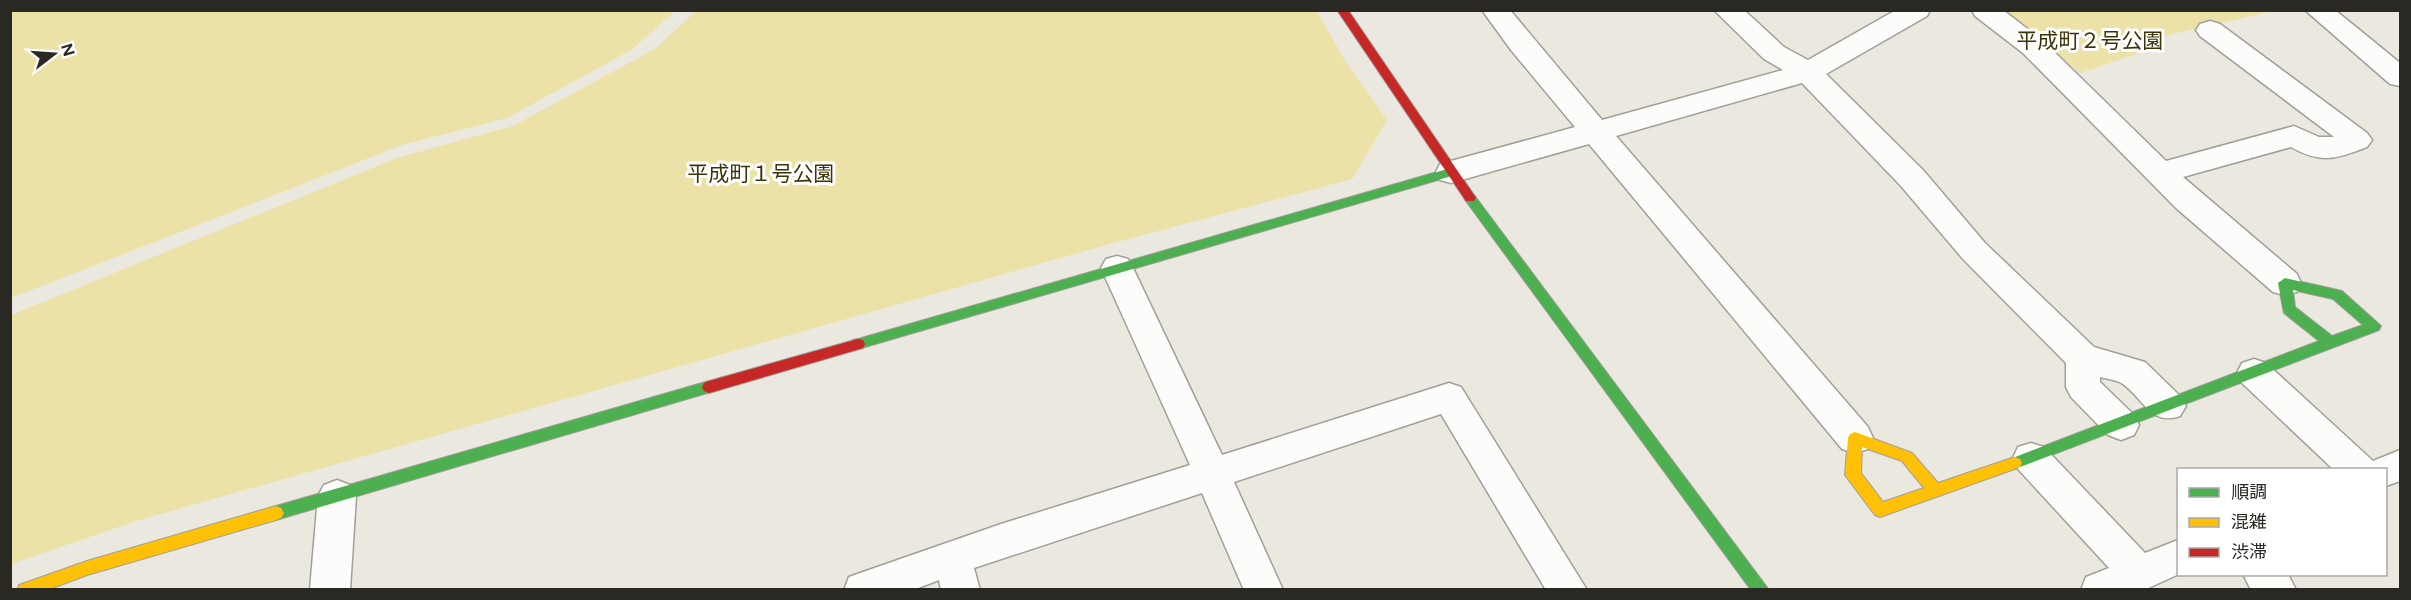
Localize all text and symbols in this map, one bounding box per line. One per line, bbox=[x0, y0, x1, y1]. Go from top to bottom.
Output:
north arrow bbox=[24, 24, 84, 84]
park label: 平成町２号公園 bbox=[2017, 28, 2164, 53]
text: N bbox=[57, 41, 79, 58]
park label: 平成町１号公園 bbox=[688, 161, 835, 186]
legend bbox=[2177, 468, 2387, 576]
text: 順調 bbox=[2231, 481, 2267, 503]
text: 混雑 bbox=[2231, 511, 2267, 533]
text: 渋滞 bbox=[2231, 541, 2267, 563]

